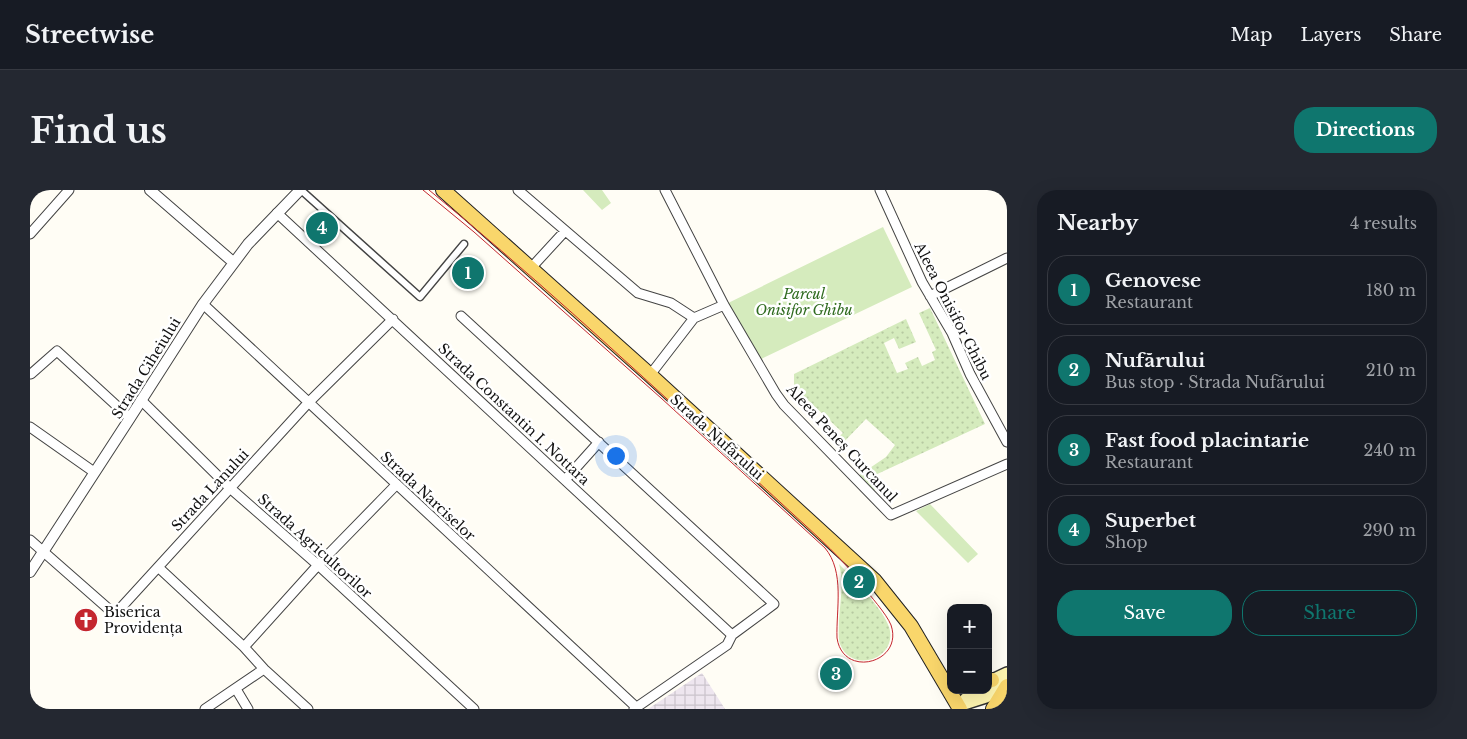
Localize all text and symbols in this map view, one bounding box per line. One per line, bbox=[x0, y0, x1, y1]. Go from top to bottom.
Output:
text: Streetwise bbox=[25, 20, 154, 49]
text: Map bbox=[1231, 24, 1272, 46]
text: Layers bbox=[1300, 24, 1361, 46]
text: Share bbox=[1389, 24, 1442, 46]
button: Directions bbox=[1294, 107, 1437, 153]
text: Find us bbox=[30, 109, 167, 152]
pin: 4 bbox=[306, 209, 338, 247]
text: Nearby bbox=[1057, 210, 1138, 236]
text: 4 results bbox=[1350, 213, 1417, 233]
street label: Aleea Onisifor Ghibu bbox=[910, 238, 996, 383]
pin: 1 bbox=[452, 254, 484, 292]
text: Genovese bbox=[1105, 269, 1201, 292]
text: 1 bbox=[1071, 280, 1077, 300]
text: 180 m bbox=[1366, 280, 1416, 300]
park label: Parcul Onisifor Ghibu bbox=[756, 285, 852, 319]
text: Restaurant bbox=[1105, 292, 1193, 312]
street label: Strada Ciheiului bbox=[108, 314, 185, 422]
street label: Strada Constantin I. Nottara bbox=[435, 339, 594, 489]
text: Nufărului bbox=[1105, 349, 1205, 372]
text: 2 bbox=[1069, 360, 1079, 380]
text: 210 m bbox=[1366, 360, 1416, 380]
text: Bus stop · Strada Nufărului bbox=[1105, 372, 1325, 392]
street label: Aleea Peneș Curcanul bbox=[782, 380, 901, 506]
street label: Strada Nufărului bbox=[666, 390, 768, 484]
text: Fast food placintarie bbox=[1105, 429, 1309, 452]
text: 3 bbox=[1069, 440, 1079, 460]
text: 240 m bbox=[1364, 440, 1416, 460]
your location bbox=[603, 443, 629, 469]
street label: Strada Lanului bbox=[167, 445, 253, 535]
street label: Strada Narciselor bbox=[377, 447, 479, 545]
text: Restaurant bbox=[1105, 452, 1193, 472]
street label: Strada Agricultorilor bbox=[254, 490, 376, 602]
text: Superbet bbox=[1105, 509, 1196, 532]
text: 4 bbox=[1069, 520, 1079, 540]
text: 290 m bbox=[1363, 520, 1416, 540]
text: Shop bbox=[1105, 532, 1148, 552]
pin: 2 bbox=[843, 563, 875, 601]
button: Save bbox=[1057, 590, 1232, 636]
button: Share bbox=[1242, 590, 1417, 636]
place label: Biserica Providența bbox=[104, 603, 183, 637]
map controls bbox=[947, 604, 992, 694]
button: + bbox=[947, 604, 992, 649]
church icon: Biserica Providența bbox=[73, 607, 99, 633]
button: − bbox=[947, 649, 992, 694]
pin: 3 bbox=[820, 655, 852, 693]

